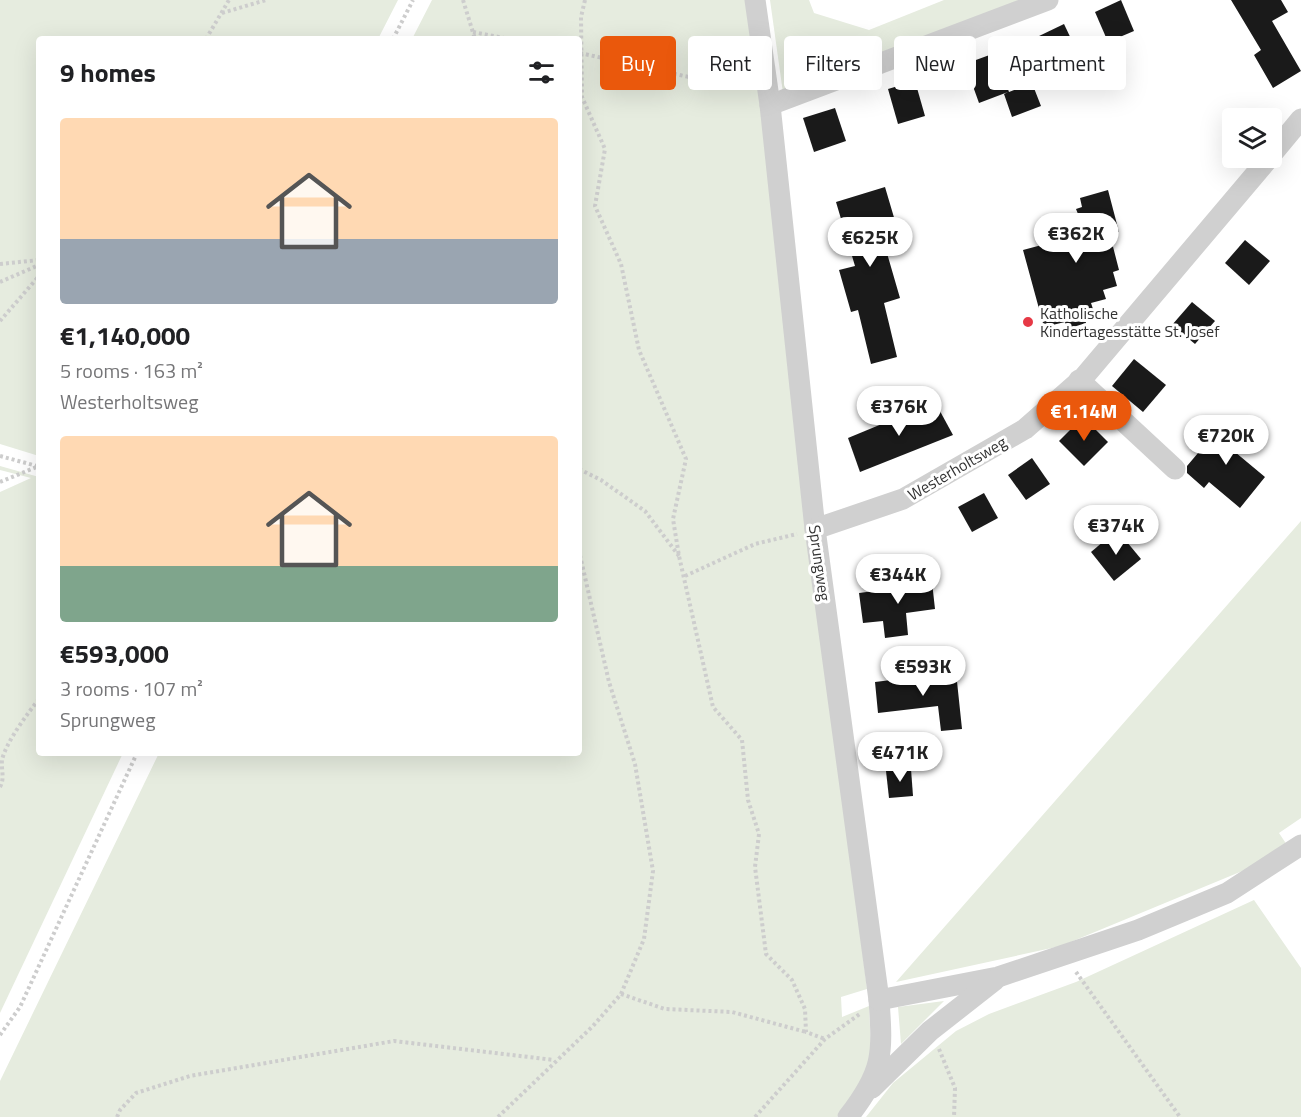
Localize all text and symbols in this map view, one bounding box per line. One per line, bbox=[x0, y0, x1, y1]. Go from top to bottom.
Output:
chip: Buy bbox=[600, 36, 676, 90]
chip: Rent bbox=[688, 36, 772, 90]
chip: Filters bbox=[784, 36, 882, 90]
chip: New bbox=[894, 36, 976, 90]
chip: Apartment bbox=[988, 36, 1126, 90]
text: 9 homes bbox=[60, 53, 156, 92]
icon: filters bbox=[525, 56, 558, 89]
map controls bbox=[1222, 108, 1282, 168]
button: layers bbox=[1222, 108, 1282, 168]
icon: home bbox=[255, 157, 363, 265]
pin: €362K bbox=[1034, 213, 1118, 264]
pin: €625K bbox=[828, 217, 912, 268]
text: €362K bbox=[1048, 217, 1104, 248]
text: €625K bbox=[842, 221, 898, 252]
place label: Katholische Kindertagesstätte St. Josef bbox=[1040, 301, 1220, 343]
marker: Katholische Kindertagesstätte St. Josef bbox=[1021, 315, 1035, 329]
text: €1,140,000 bbox=[60, 316, 190, 355]
text: 5 rooms · 163 m² bbox=[60, 355, 203, 386]
text: Westerholtsweg bbox=[60, 386, 198, 417]
pin: €376K bbox=[857, 386, 941, 437]
text: €376K bbox=[871, 390, 927, 421]
pin: €1.14M bbox=[1035, 391, 1133, 442]
text: €1.14M bbox=[1050, 395, 1118, 426]
pin: €720K bbox=[1184, 415, 1268, 466]
text: €720K bbox=[1198, 419, 1254, 450]
street label: Westerholtsweg bbox=[903, 430, 1011, 506]
icon: home bbox=[255, 475, 363, 583]
pin: €374K bbox=[1074, 505, 1158, 556]
text: €374K bbox=[1088, 509, 1144, 540]
street label: Sprungweg bbox=[803, 524, 837, 602]
pin: €344K bbox=[856, 554, 940, 605]
text: €344K bbox=[870, 558, 926, 589]
text: €593,000 bbox=[60, 634, 169, 673]
pin: €593K bbox=[881, 646, 965, 697]
text: €593K bbox=[895, 650, 951, 681]
text: 3 rooms · 107 m² bbox=[60, 673, 203, 704]
text: Sprungweg bbox=[60, 704, 155, 735]
pin: €471K bbox=[858, 732, 942, 783]
text: €471K bbox=[872, 736, 928, 767]

